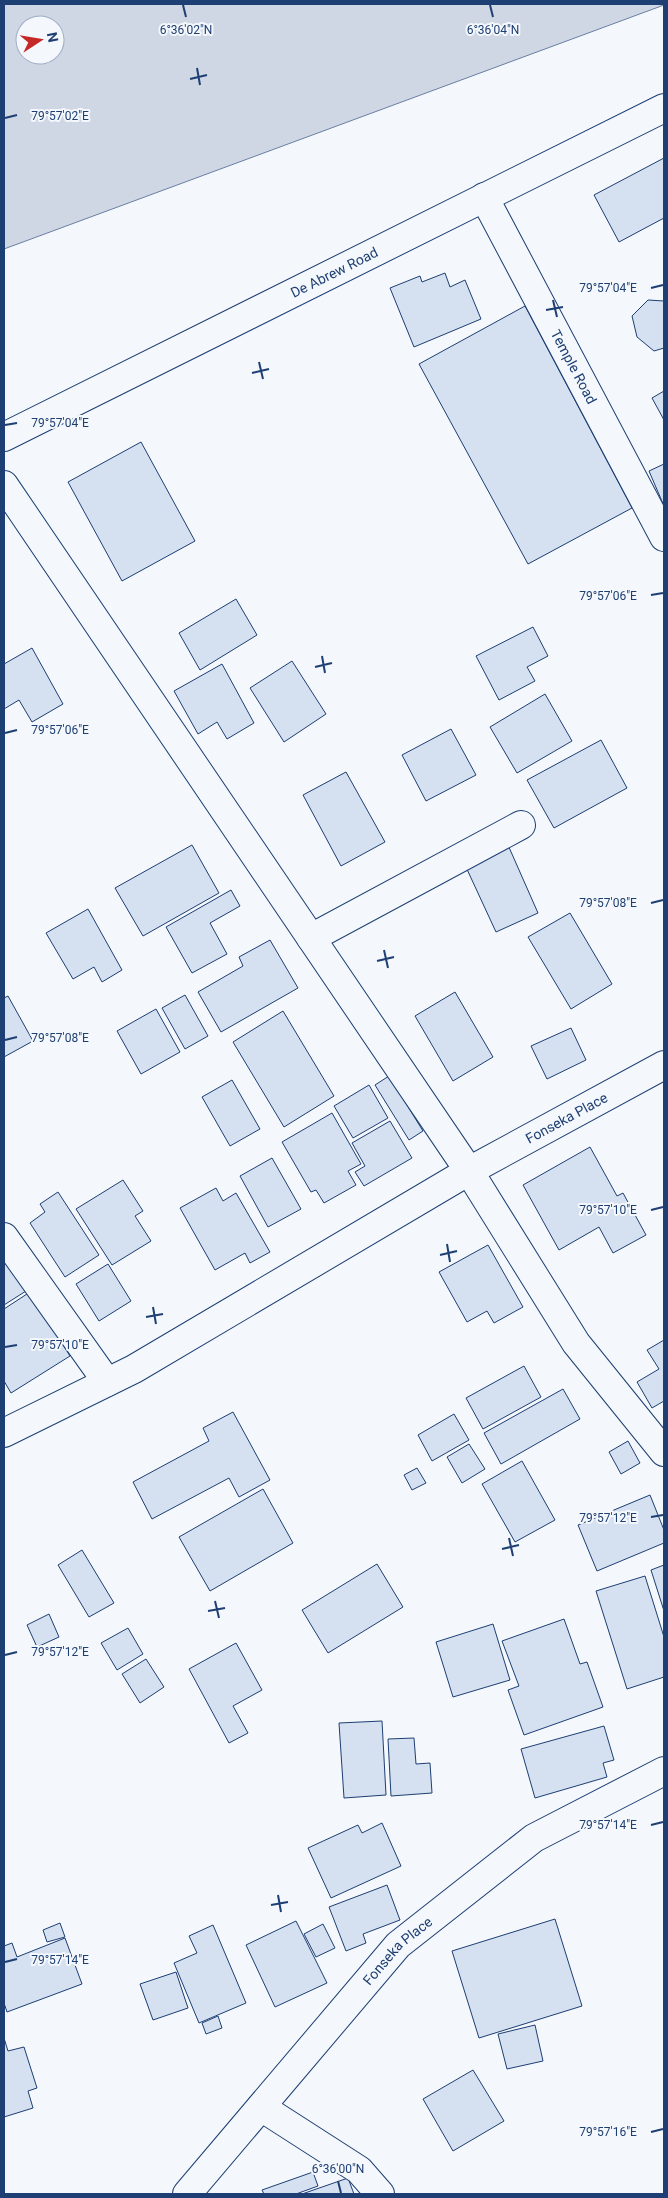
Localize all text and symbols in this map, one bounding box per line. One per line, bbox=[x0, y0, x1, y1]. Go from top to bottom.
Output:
north arrow bbox=[15, 15, 65, 65]
text: 6°36'02"N bbox=[160, 23, 212, 37]
text: 6°36'04"N bbox=[467, 23, 519, 37]
text: N bbox=[44, 31, 62, 44]
text: 79°57'02"E bbox=[31, 109, 89, 123]
street label: De Abrew Road bbox=[288, 244, 380, 301]
text: 79°57'04"E bbox=[579, 281, 637, 295]
street label: Temple Road bbox=[548, 327, 600, 407]
text: 79°57'04"E bbox=[31, 416, 89, 430]
text: 79°57'06"E bbox=[579, 589, 637, 603]
text: 79°57'06"E bbox=[31, 723, 89, 737]
text: 79°57'08"E bbox=[579, 896, 637, 910]
text: 79°57'08"E bbox=[31, 1031, 89, 1045]
street label: Fonseka Place bbox=[523, 1089, 610, 1147]
text: 79°57'10"E bbox=[579, 1203, 637, 1217]
text: 79°57'10"E bbox=[31, 1338, 89, 1352]
text: 79°57'12"E bbox=[579, 1511, 637, 1525]
text: 79°57'12"E bbox=[31, 1645, 89, 1659]
text: 79°57'14"E bbox=[579, 1818, 637, 1832]
street label: Fonseka Place bbox=[360, 1913, 435, 1988]
text: 79°57'14"E bbox=[31, 1953, 89, 1967]
text: 79°57'16"E bbox=[579, 2125, 637, 2139]
text: 6°36'00"N bbox=[312, 2162, 364, 2176]

